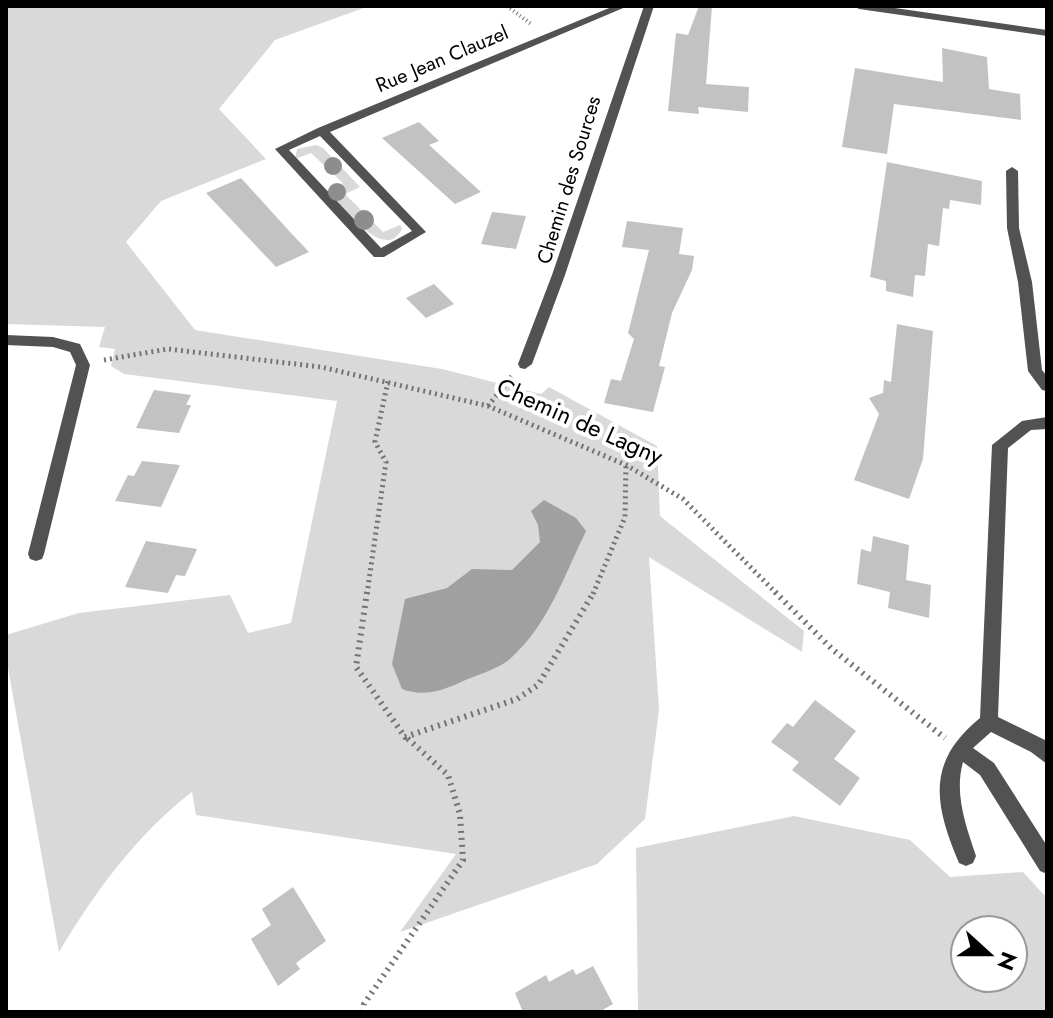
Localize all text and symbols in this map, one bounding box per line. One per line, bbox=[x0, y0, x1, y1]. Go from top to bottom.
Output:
street label: Rue Jean Clauzel bbox=[371, 18, 513, 100]
street label: Chemin des Sources bbox=[530, 92, 608, 268]
street label: Chemin de Lagny bbox=[491, 369, 669, 473]
north arrow bbox=[949, 914, 1029, 994]
text: N bbox=[990, 947, 1026, 975]

